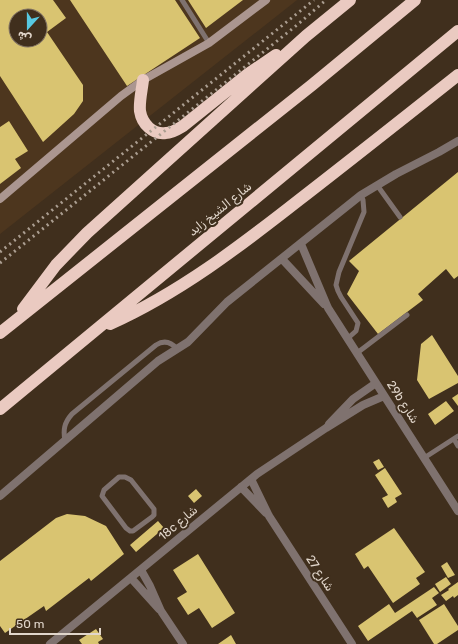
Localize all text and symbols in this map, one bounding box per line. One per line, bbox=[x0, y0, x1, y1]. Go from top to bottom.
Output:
north arrow bbox=[8, 8, 48, 48]
text: ش bbox=[16, 28, 33, 45]
street label: شارع الشيخ زايد bbox=[186, 179, 256, 240]
street label: 29b شارع bbox=[382, 378, 422, 427]
street label: 18c شارع bbox=[156, 503, 202, 545]
street label: شارع 27 bbox=[302, 552, 337, 595]
scale bar bbox=[10, 610, 100, 636]
text: 50 m bbox=[16, 617, 44, 631]

